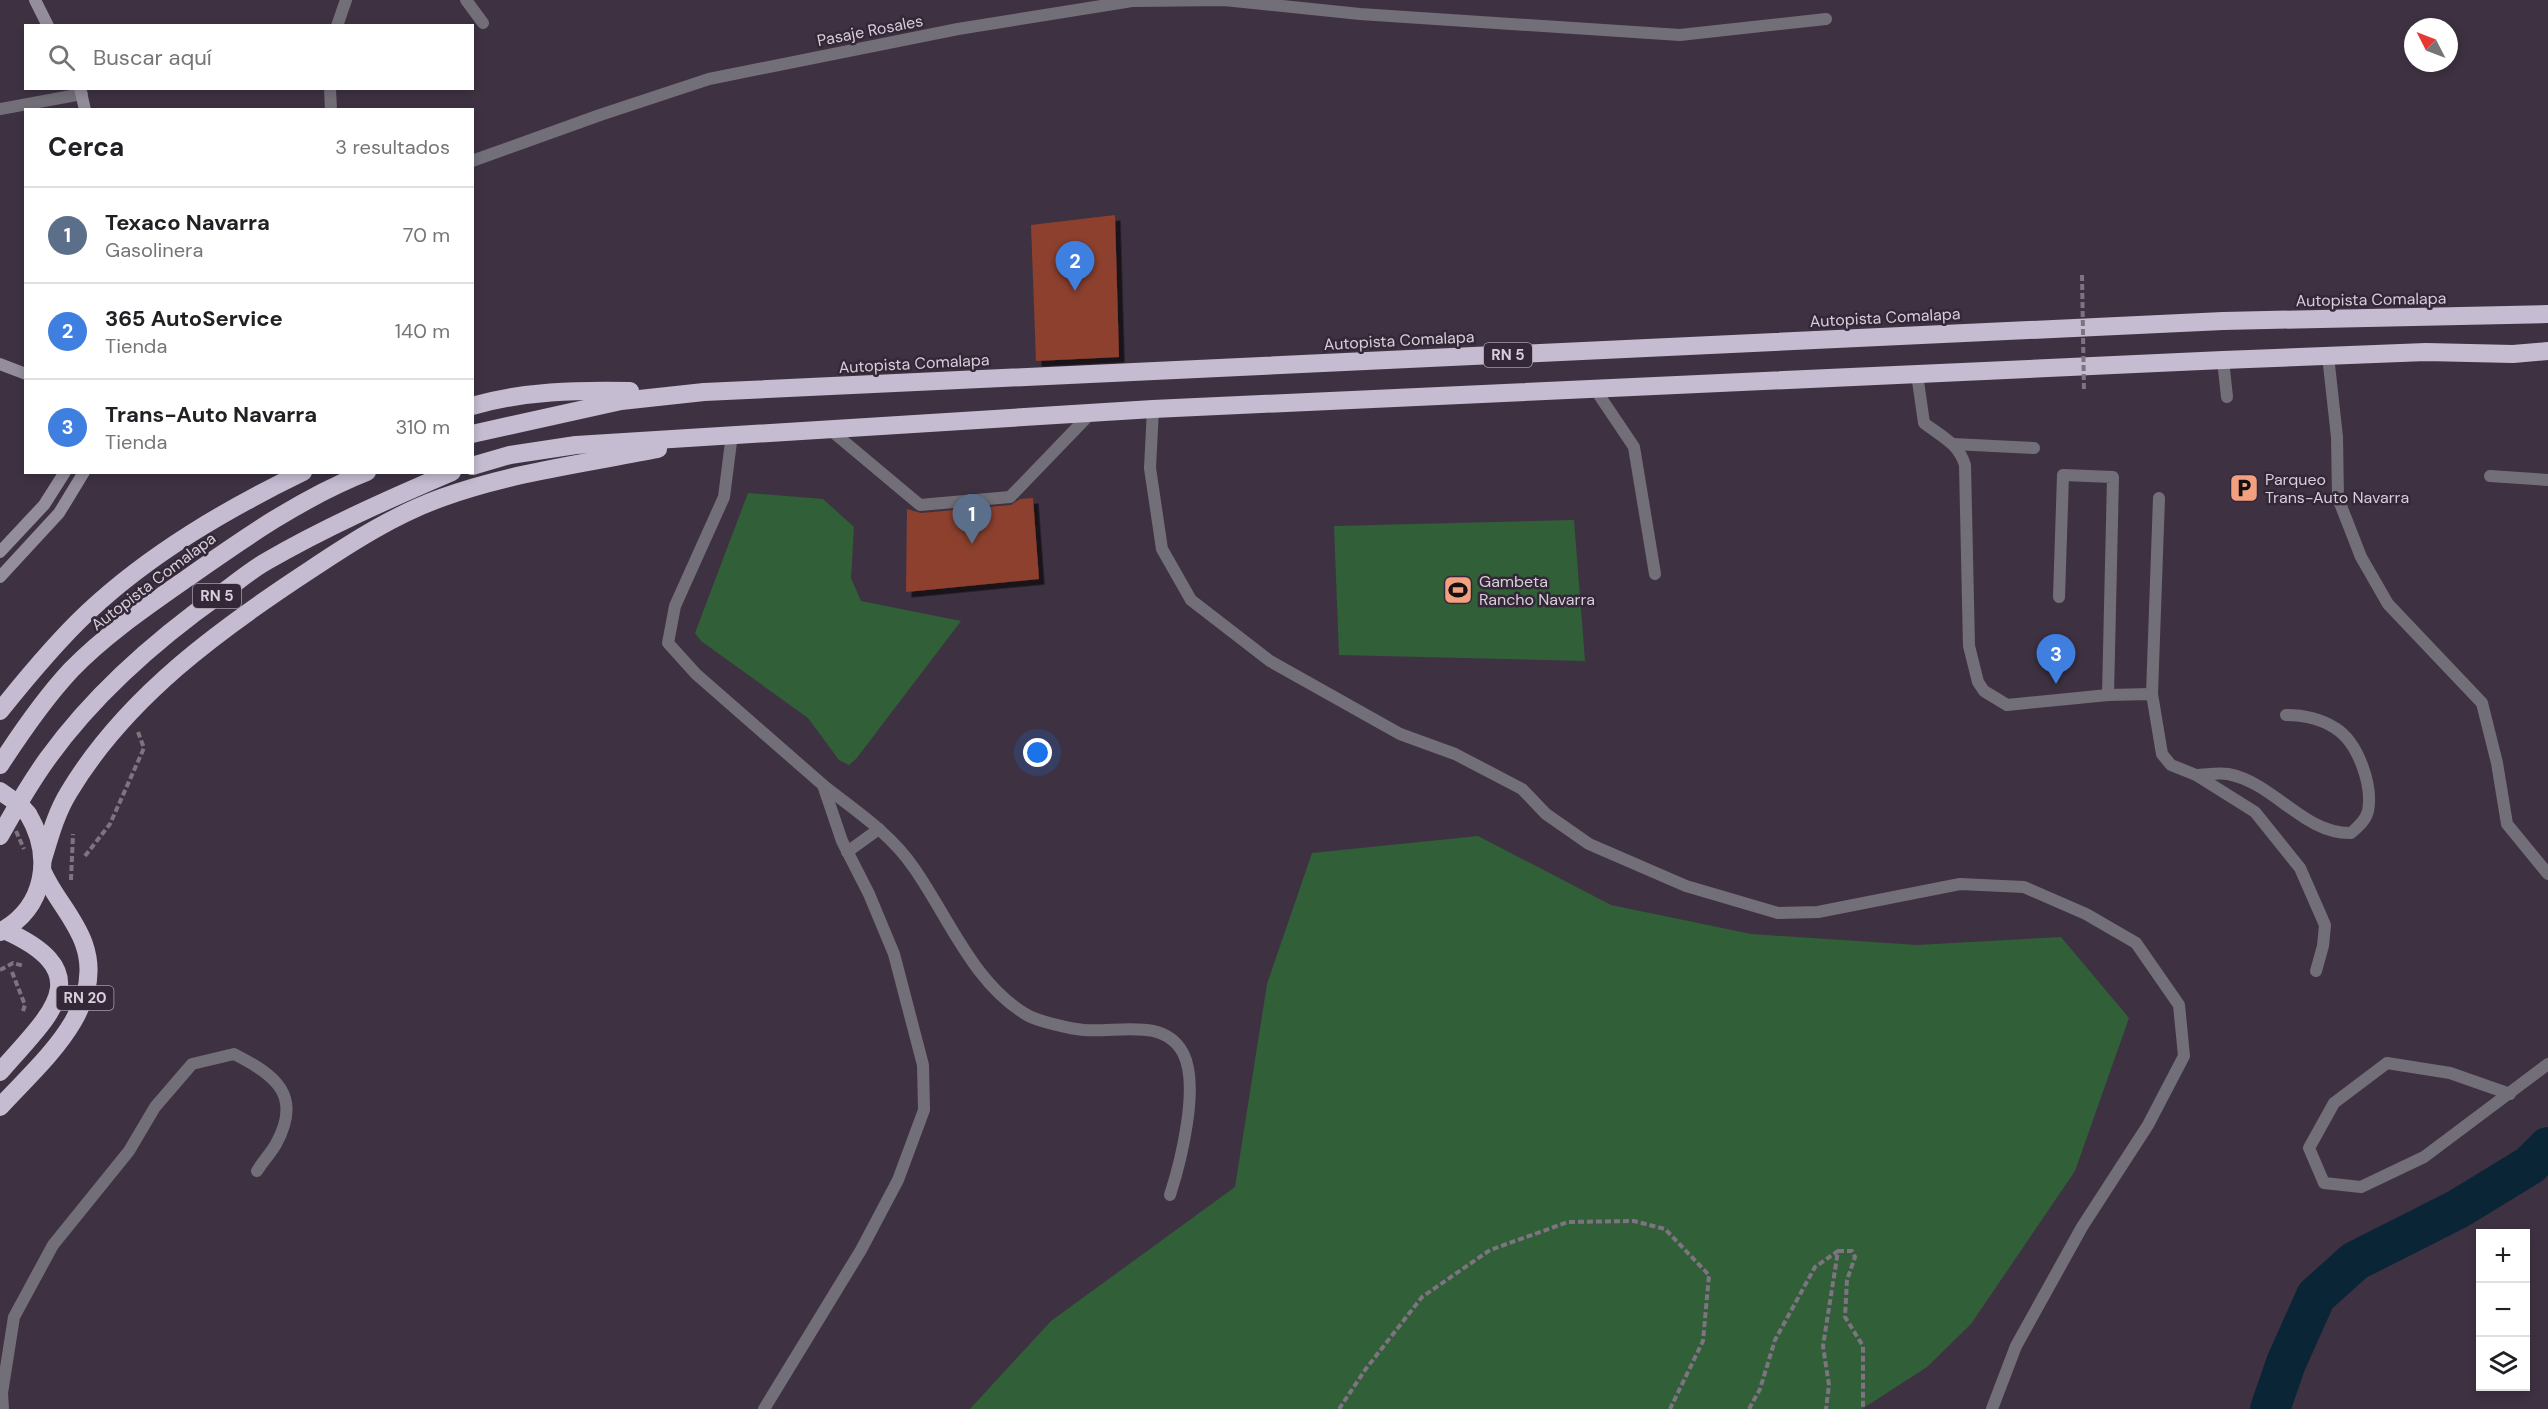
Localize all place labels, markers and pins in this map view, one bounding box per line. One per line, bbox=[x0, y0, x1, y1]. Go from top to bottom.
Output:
pin: 2 bbox=[1056, 242, 1094, 291]
place label: Parqueo Trans-Auto Navarra bbox=[2265, 469, 2409, 508]
parking icon: Parqueo Trans-Auto Navarra bbox=[2228, 472, 2260, 504]
pin: 1 bbox=[952, 494, 992, 544]
place label: Gambeta Rancho Navarra bbox=[1479, 571, 1595, 610]
sports icon: Gambeta Rancho Navarra bbox=[1442, 574, 1474, 606]
pin: 3 bbox=[2036, 634, 2076, 684]

